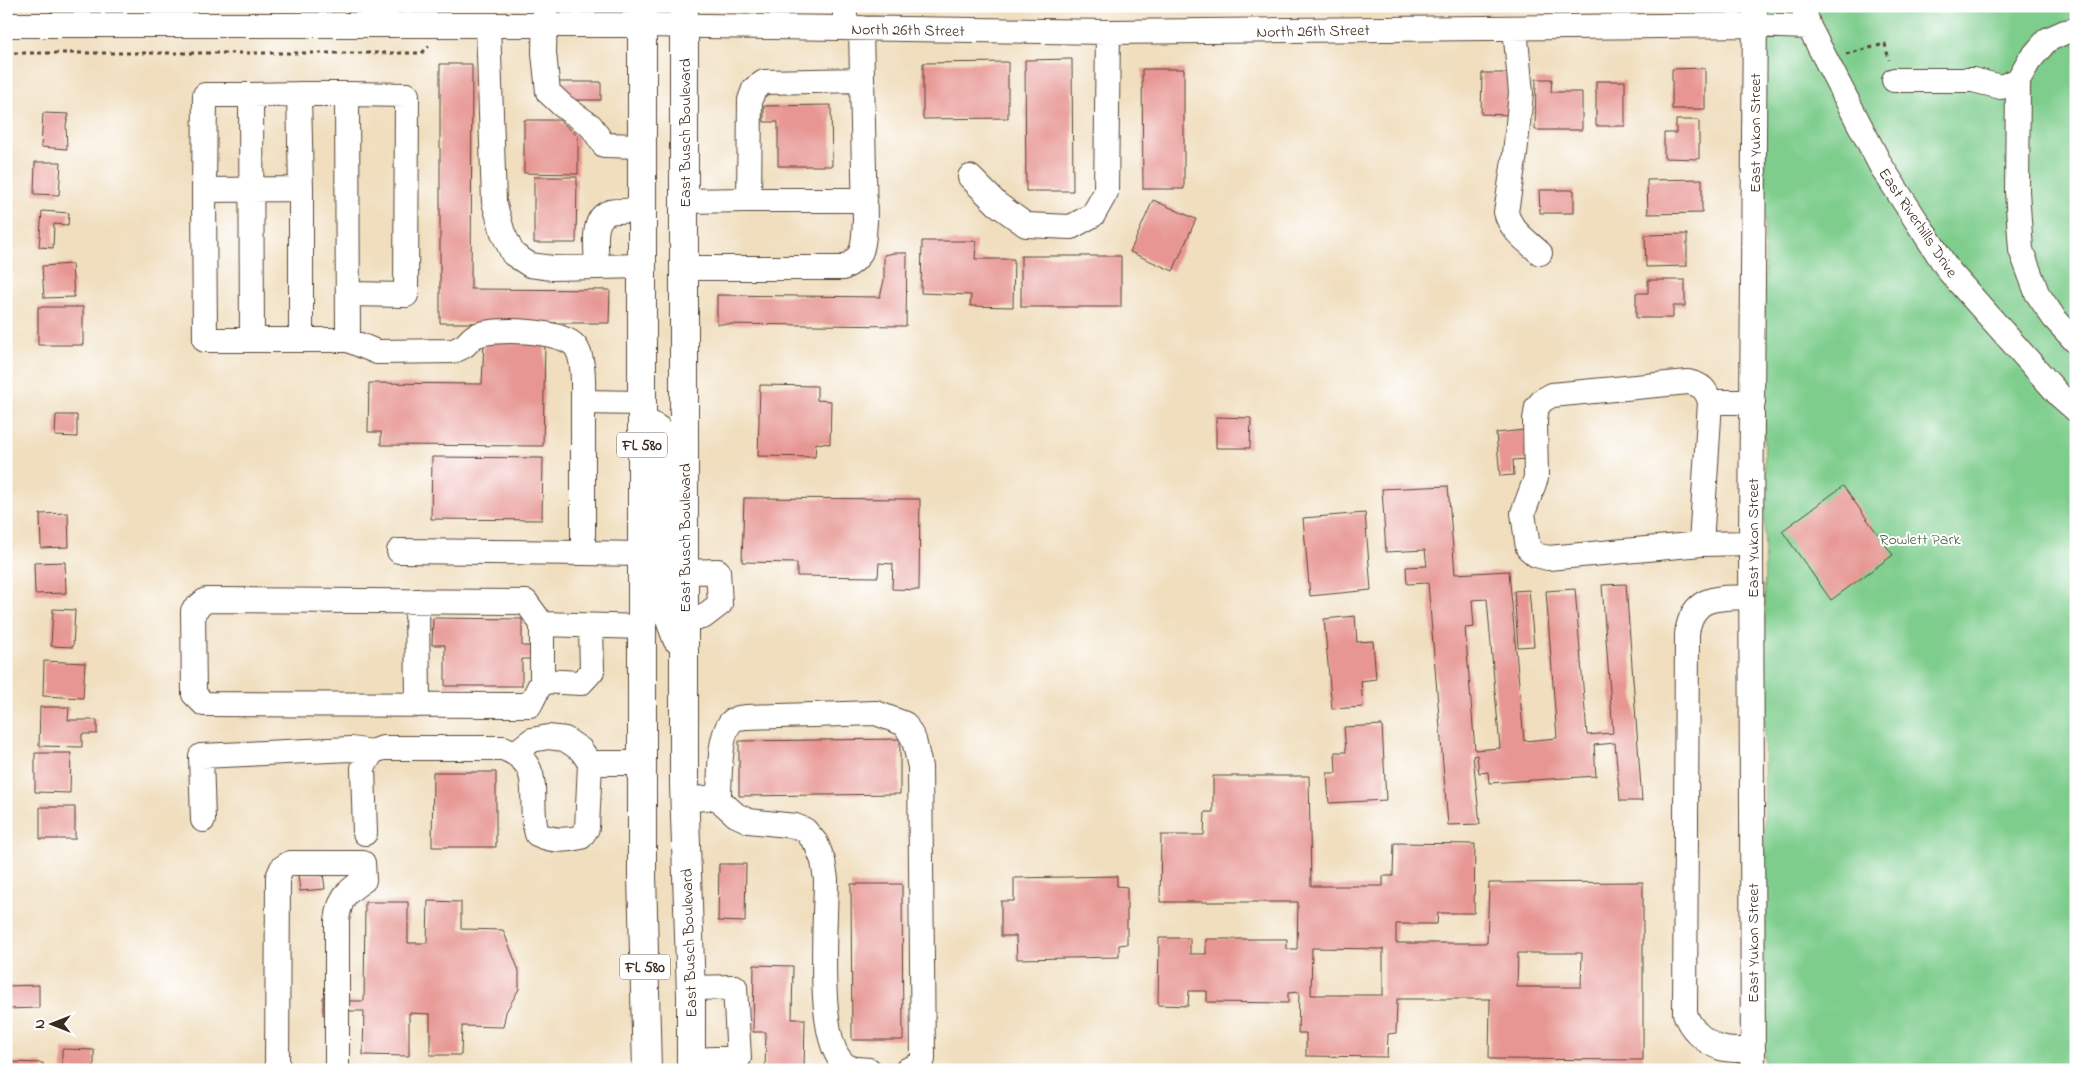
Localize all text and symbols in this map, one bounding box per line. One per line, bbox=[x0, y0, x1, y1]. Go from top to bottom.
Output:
street label: North 26th Street bbox=[851, 18, 965, 44]
street label: North 26th Street bbox=[1256, 19, 1371, 45]
street label: East Busch Boulevard bbox=[674, 58, 698, 208]
street label: East Yukon Street bbox=[1744, 72, 1768, 193]
street label: East Riverhills Drive bbox=[1872, 163, 1963, 283]
road number: FL 580 bbox=[617, 432, 667, 458]
street label: East Busch Boulevard bbox=[674, 463, 698, 613]
street label: East Yukon Street bbox=[1742, 477, 1766, 598]
park label: Rowlett Park bbox=[1880, 528, 1961, 552]
street label: East Busch Boulevard bbox=[675, 868, 705, 1018]
street label: East Yukon Street bbox=[1742, 882, 1766, 1003]
road number: FL 580 bbox=[620, 954, 670, 980]
north arrow bbox=[28, 998, 78, 1048]
text: N bbox=[30, 1019, 51, 1029]

